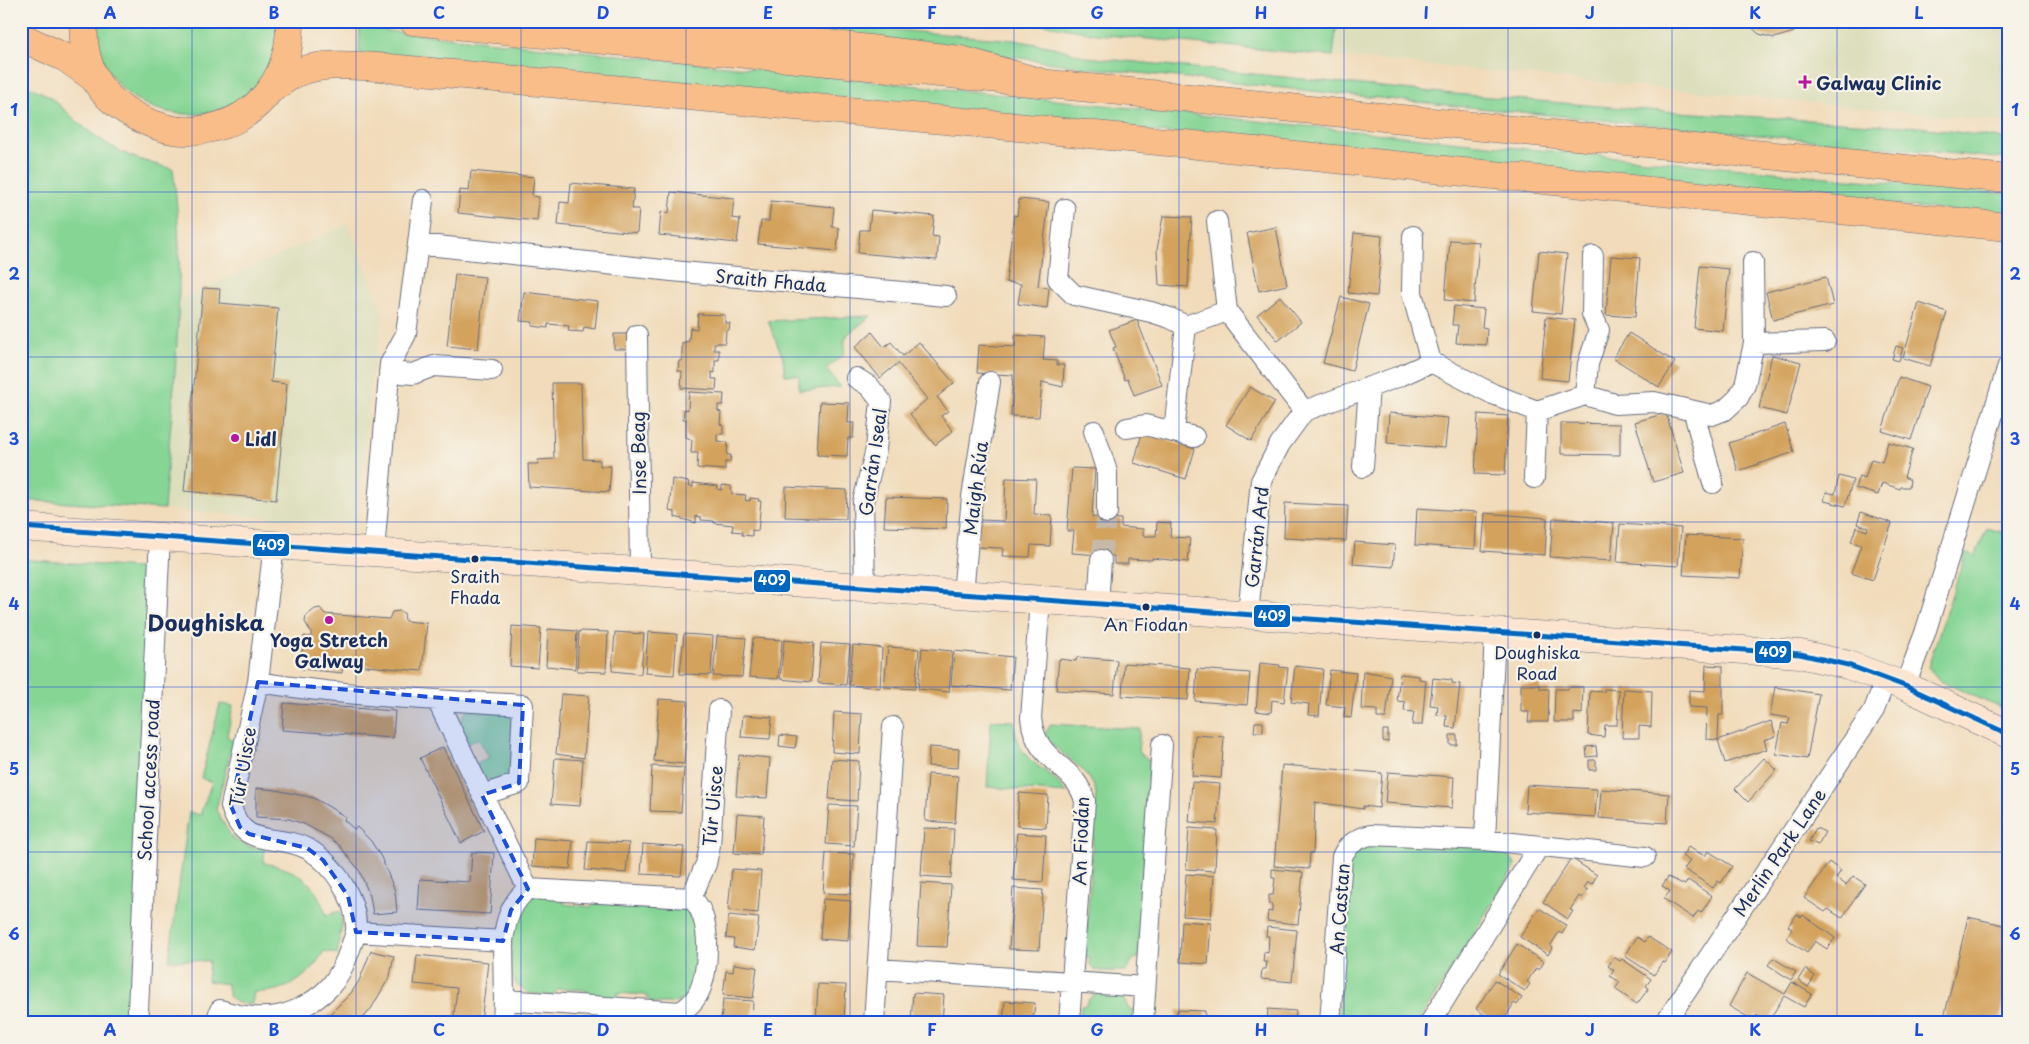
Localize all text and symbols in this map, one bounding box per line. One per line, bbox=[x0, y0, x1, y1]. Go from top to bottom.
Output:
text: A bbox=[104, 0, 117, 24]
text: B bbox=[269, 0, 280, 24]
text: C bbox=[433, 0, 445, 24]
text: D bbox=[597, 0, 609, 24]
text: E bbox=[763, 0, 773, 24]
text: F bbox=[927, 0, 937, 24]
text: G bbox=[1090, 0, 1104, 24]
text: H bbox=[1255, 0, 1267, 24]
text: I bbox=[1423, 0, 1429, 24]
text: J bbox=[1585, 0, 1595, 24]
text: K bbox=[1749, 0, 1761, 24]
text: L bbox=[1914, 0, 1924, 24]
place label: Galway Clinic bbox=[1816, 69, 1941, 96]
marker: Galway Clinic bbox=[1798, 75, 1812, 89]
text: 1 bbox=[10, 97, 18, 121]
text: 1 bbox=[2011, 97, 2019, 121]
text: 2 bbox=[8, 261, 20, 285]
text: 2 bbox=[2009, 261, 2021, 285]
street label: Sraith Fhada bbox=[714, 262, 829, 298]
street label: Garrán Iseal bbox=[851, 406, 893, 518]
street label: Inse Beag bbox=[624, 411, 652, 495]
place label: Lidl bbox=[245, 425, 277, 452]
text: 3 bbox=[9, 426, 19, 450]
text: 3 bbox=[2010, 426, 2020, 450]
marker: Lidl bbox=[229, 432, 241, 444]
street label: Maigh Rúa bbox=[956, 439, 994, 536]
street label: Garrán Ard bbox=[1237, 485, 1275, 589]
line badge: 409 bbox=[252, 533, 290, 557]
text: 409 bbox=[257, 534, 285, 555]
marker: Sraith Fhada bbox=[470, 554, 480, 564]
place label: Sraith Fhada bbox=[450, 563, 501, 610]
line badge: 409 bbox=[753, 569, 791, 593]
text: 409 bbox=[758, 569, 786, 590]
text: 4 bbox=[9, 591, 20, 615]
text: 4 bbox=[2010, 591, 2021, 615]
marker: An Fiodan bbox=[1141, 602, 1151, 612]
line badge: 409 bbox=[1253, 604, 1291, 628]
district label: Doughiska bbox=[148, 605, 265, 638]
text: 409 bbox=[1258, 605, 1286, 626]
place label: An Fiodan bbox=[1104, 611, 1188, 637]
marker: Yoga Stretch Galway bbox=[323, 614, 335, 626]
place label: Yoga Stretch Galway bbox=[270, 626, 388, 674]
marker: Doughiska Road bbox=[1532, 630, 1542, 640]
place label: Doughiska Road bbox=[1494, 639, 1580, 686]
line badge: 409 bbox=[1754, 640, 1792, 664]
text: 409 bbox=[1759, 641, 1787, 662]
street label: School access road bbox=[130, 698, 166, 862]
street label: Túr Uisce bbox=[222, 725, 262, 809]
text: 5 bbox=[9, 756, 19, 780]
text: 5 bbox=[2010, 756, 2020, 780]
street label: Túr Uisce bbox=[695, 764, 729, 848]
street label: Merlin Park Lane bbox=[1726, 782, 1832, 922]
street label: An Fiodán bbox=[1065, 796, 1095, 886]
street label: An Castan bbox=[1322, 862, 1356, 956]
text: 6 bbox=[8, 921, 20, 945]
text: 6 bbox=[2009, 921, 2021, 945]
text: A bbox=[104, 1017, 117, 1041]
text: B bbox=[269, 1017, 280, 1041]
text: C bbox=[433, 1017, 445, 1041]
text: D bbox=[597, 1017, 609, 1041]
text: E bbox=[763, 1017, 773, 1041]
text: F bbox=[927, 1017, 937, 1041]
text: G bbox=[1090, 1017, 1104, 1041]
text: H bbox=[1255, 1017, 1267, 1041]
text: I bbox=[1423, 1017, 1429, 1041]
text: J bbox=[1585, 1017, 1595, 1041]
text: K bbox=[1749, 1017, 1761, 1041]
text: L bbox=[1914, 1017, 1924, 1041]

